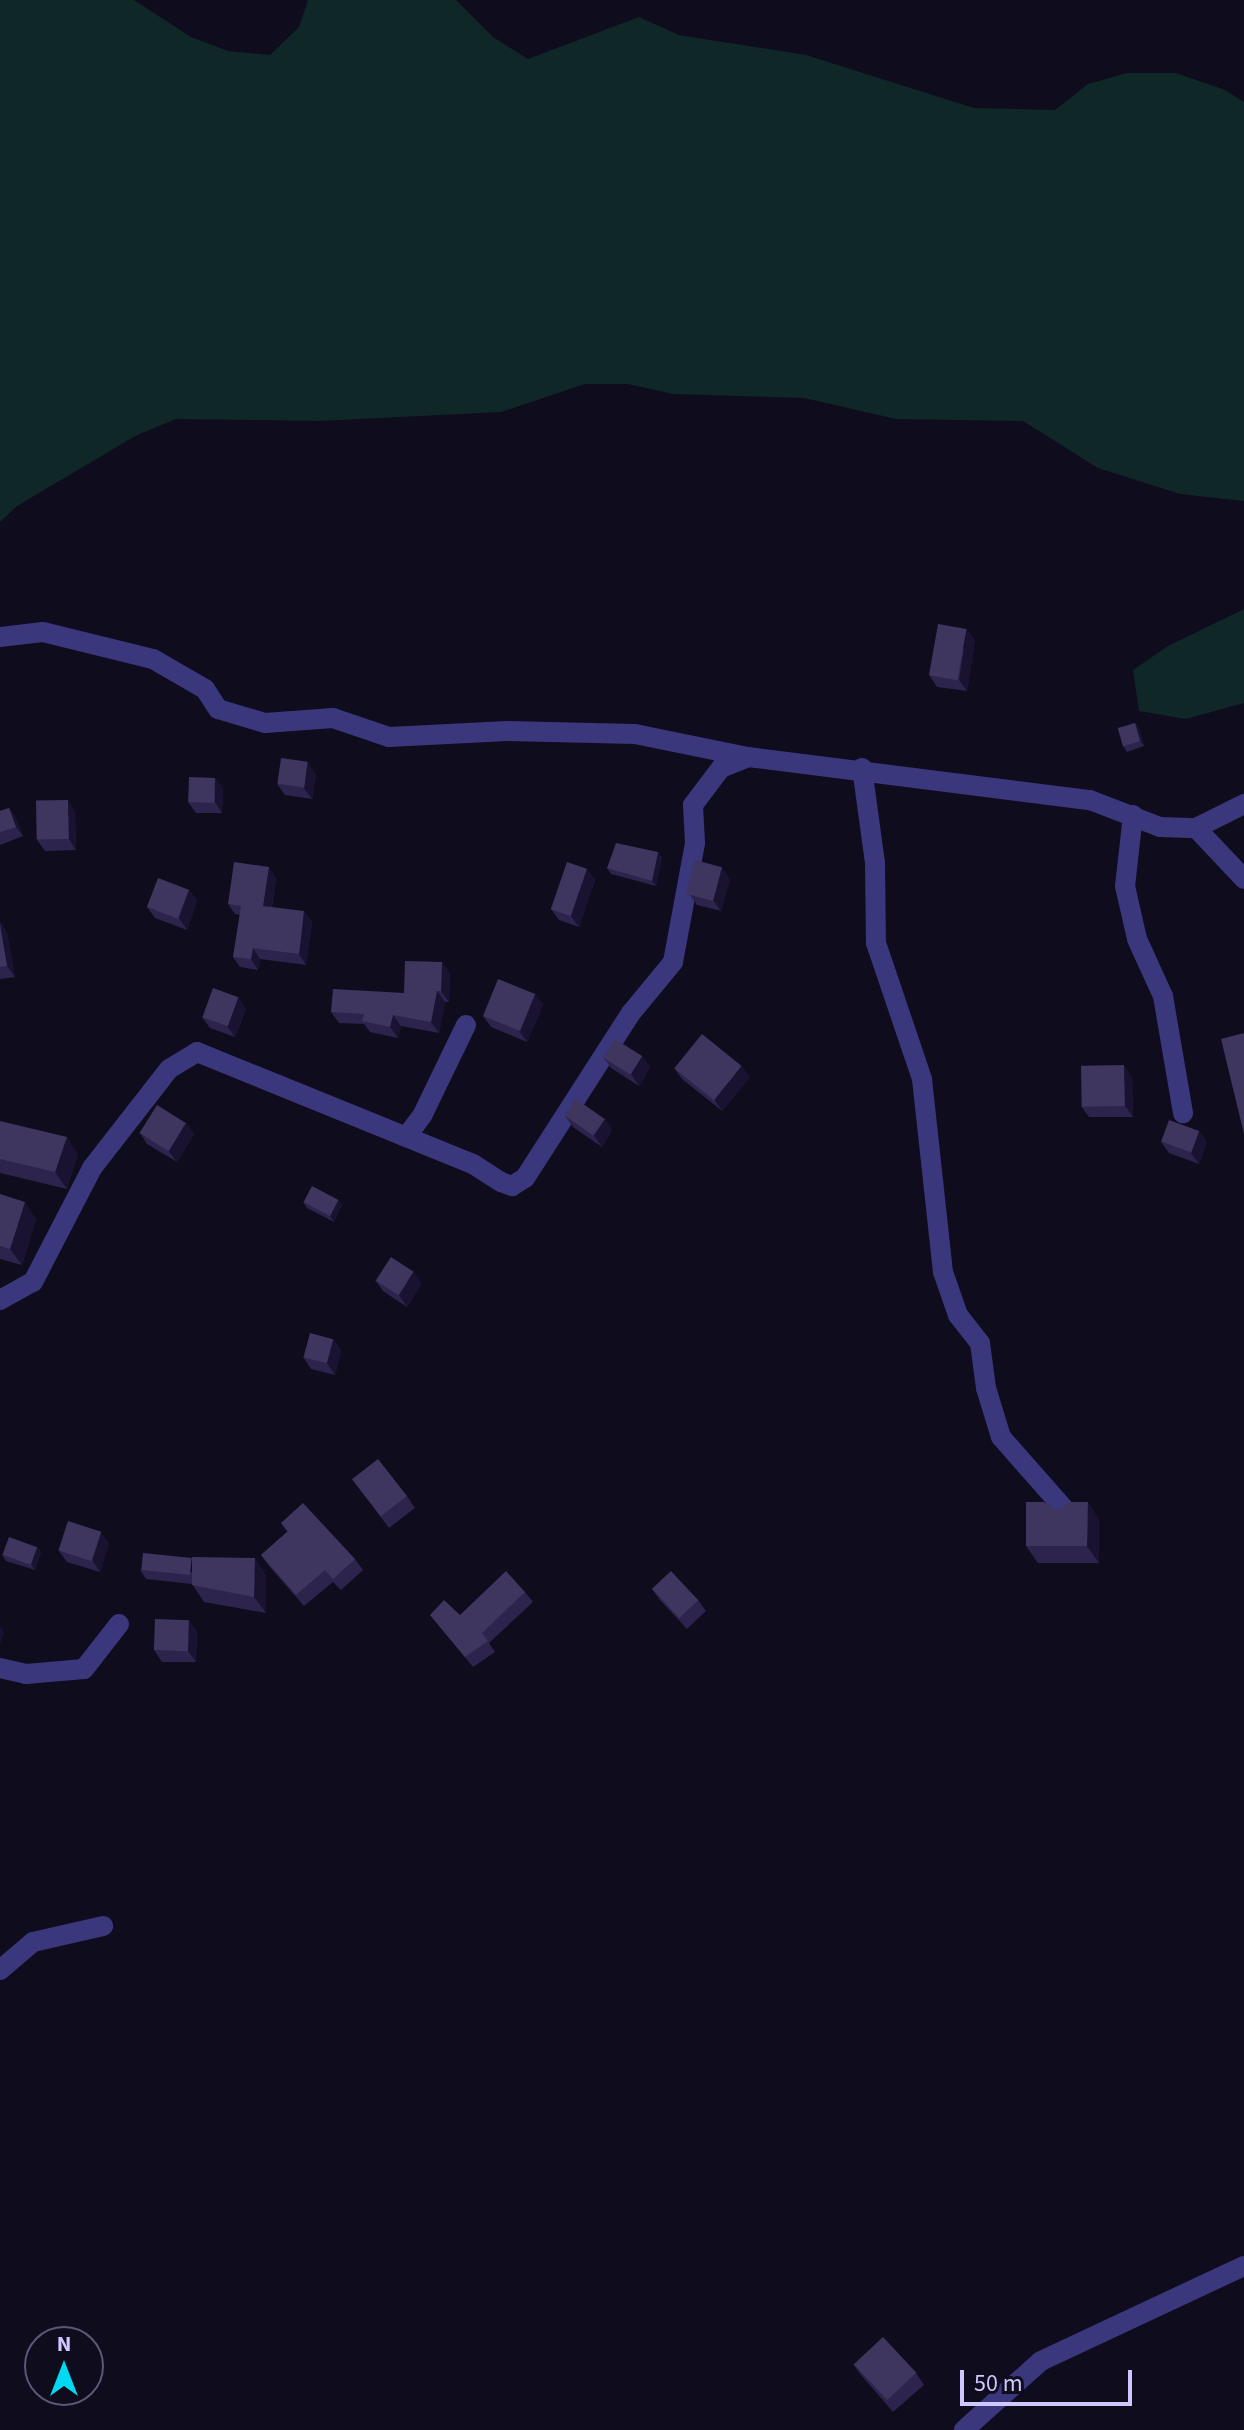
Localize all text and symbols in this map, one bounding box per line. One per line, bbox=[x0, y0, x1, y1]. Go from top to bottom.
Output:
north arrow bbox=[24, 2326, 104, 2406]
text: N bbox=[57, 2328, 71, 2360]
scale bar bbox=[964, 2354, 1136, 2404]
text: 50 m bbox=[974, 2366, 1023, 2401]

